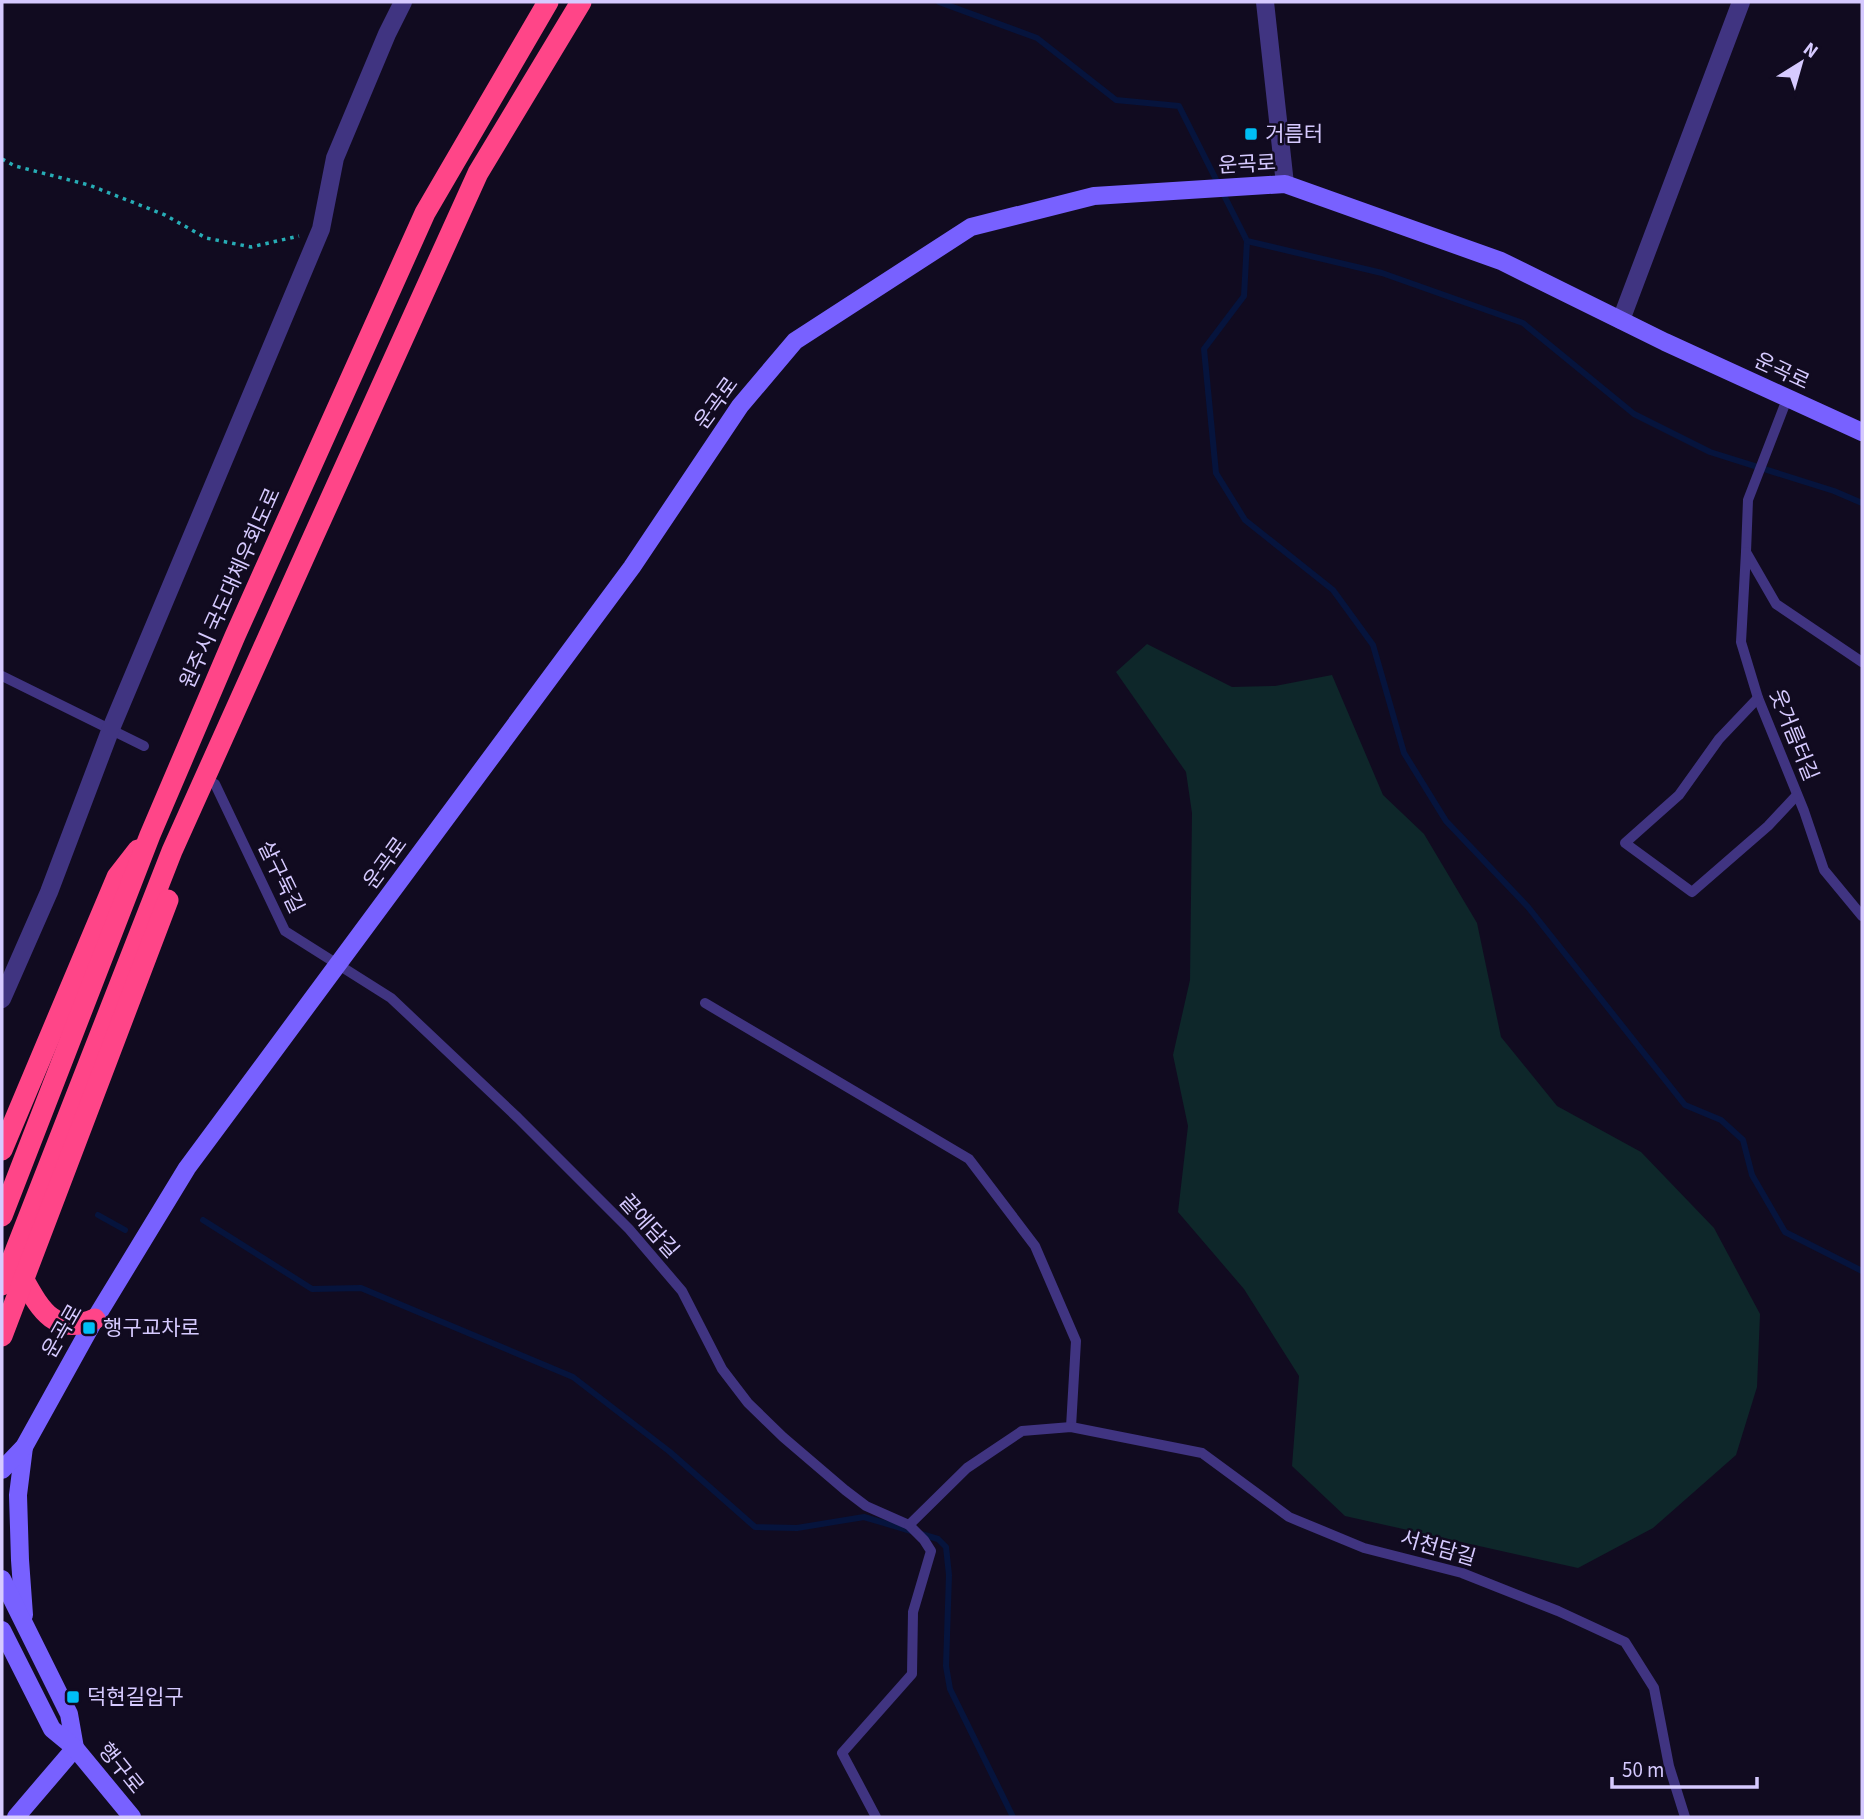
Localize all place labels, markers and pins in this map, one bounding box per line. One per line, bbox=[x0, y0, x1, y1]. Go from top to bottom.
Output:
place label: 거름터 bbox=[1265, 119, 1323, 149]
marker: 거름터 bbox=[1243, 126, 1259, 142]
place label: 행구교차로 bbox=[103, 1313, 200, 1343]
marker: 행구교차로 bbox=[81, 1320, 97, 1336]
place label: 덕현길입구 bbox=[87, 1682, 184, 1712]
marker: 덕현길입구 bbox=[65, 1689, 81, 1705]

